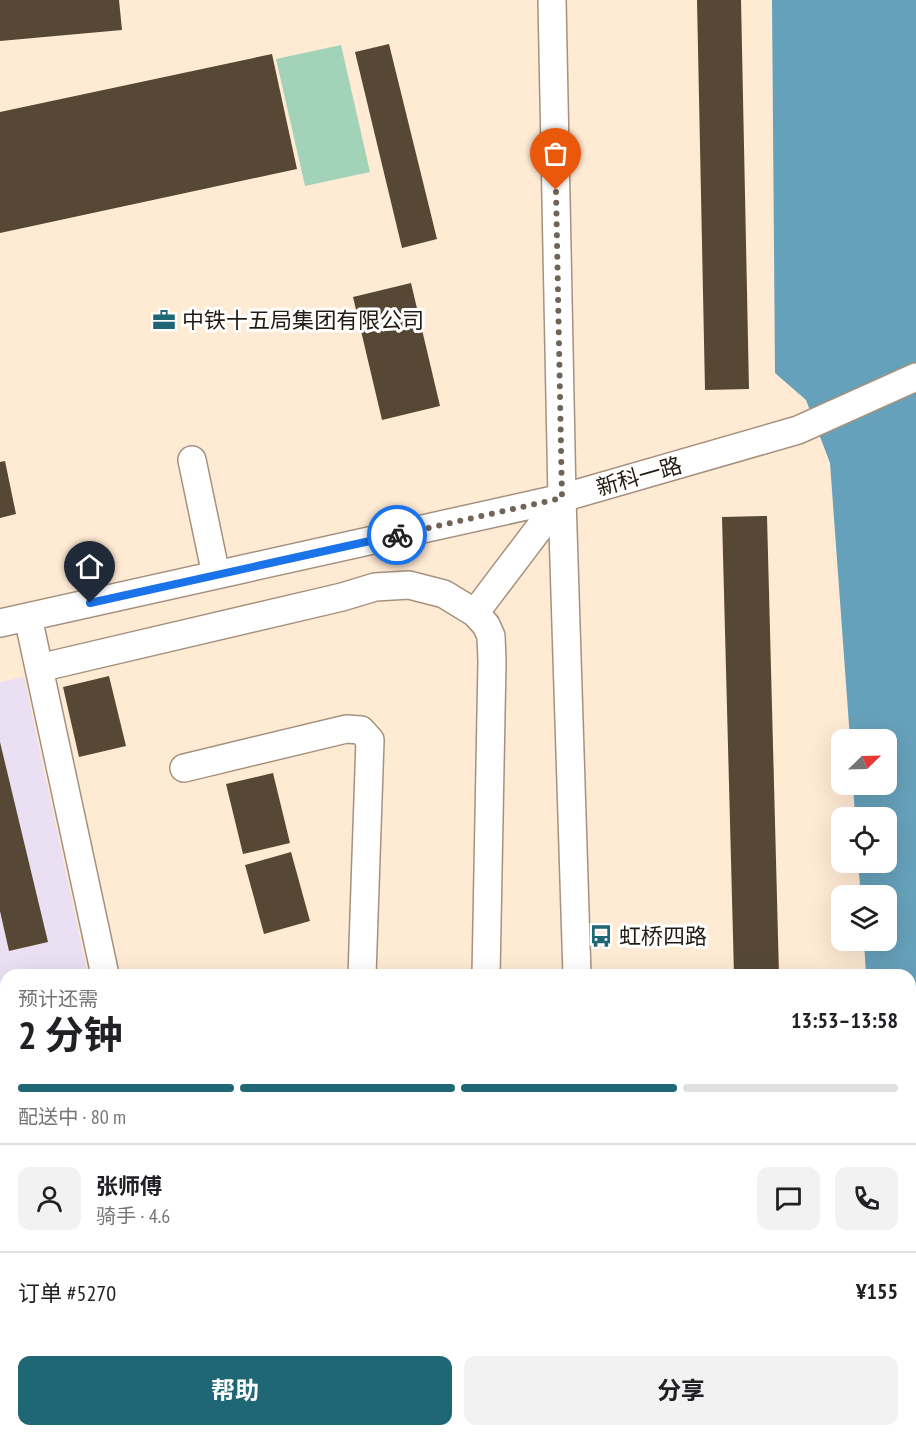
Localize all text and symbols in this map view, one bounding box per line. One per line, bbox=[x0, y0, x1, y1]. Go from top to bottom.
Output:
pin bbox=[530, 128, 581, 190]
icon: bag bbox=[539, 137, 572, 170]
place label: 中铁十五局集团有限公司 bbox=[182, 306, 424, 334]
office icon: 中铁十五局集团有限公司 bbox=[151, 307, 177, 333]
street label: 新科一路 bbox=[593, 450, 685, 502]
courier bbox=[367, 505, 427, 565]
icon: bike bbox=[381, 519, 414, 552]
pin bbox=[64, 541, 115, 603]
icon: home bbox=[73, 550, 106, 583]
north arrow bbox=[831, 729, 897, 795]
map controls bbox=[831, 729, 897, 951]
button: locate bbox=[831, 807, 897, 873]
button: layers bbox=[831, 885, 897, 951]
place label: 虹桥四路 bbox=[619, 922, 707, 950]
bus stop icon: 虹桥四路 bbox=[588, 923, 614, 949]
text: 预计还需 bbox=[18, 986, 98, 1012]
text: 13:53–13:58 bbox=[791, 1006, 898, 1034]
text: 2 分钟 bbox=[18, 1009, 123, 1060]
text: 配送中 · 80 m bbox=[18, 1104, 126, 1130]
button: person bbox=[18, 1167, 81, 1230]
button: chat bbox=[757, 1167, 820, 1230]
button: phone bbox=[835, 1167, 898, 1230]
text: 张师傅 bbox=[96, 1172, 162, 1200]
text: 骑手 · 4.6 bbox=[96, 1203, 170, 1229]
text: ¥155 bbox=[856, 1277, 898, 1305]
text: 订单 #5270 bbox=[18, 1279, 116, 1307]
button: 帮助 bbox=[18, 1356, 452, 1425]
button: 分享 bbox=[464, 1356, 898, 1425]

